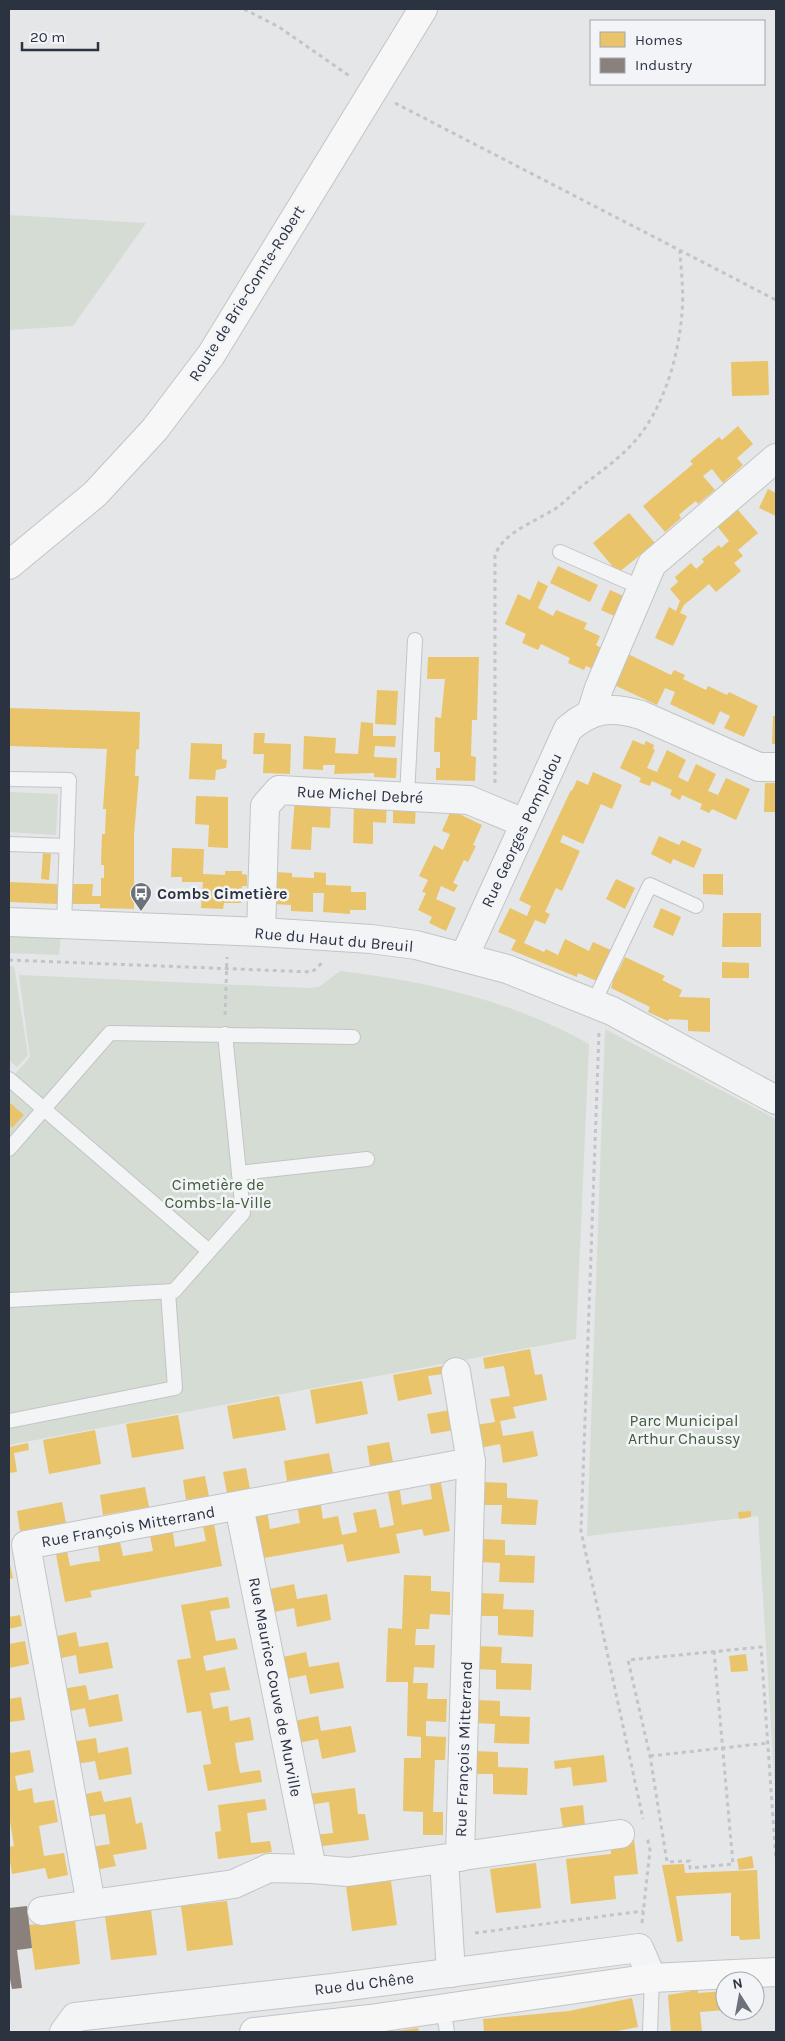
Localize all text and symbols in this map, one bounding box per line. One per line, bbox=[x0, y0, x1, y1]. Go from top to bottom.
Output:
scale bar bbox=[22, 20, 99, 52]
legend bbox=[590, 20, 765, 85]
text: 20 m bbox=[30, 28, 65, 46]
text: Homes bbox=[635, 31, 683, 49]
text: Industry bbox=[635, 56, 692, 74]
street label: Route de Brie-Comte-Robert bbox=[184, 202, 308, 385]
street label: Rue Georges Pompidou bbox=[477, 750, 566, 911]
street label: Rue Michel Debré bbox=[296, 782, 424, 807]
bus stop icon: Combs Cimetière bbox=[129, 881, 153, 912]
place label: Combs Cimetière bbox=[157, 884, 288, 903]
street label: Rue du Haut du Breuil bbox=[254, 923, 414, 956]
park label: Cimetière de Combs-la-Ville bbox=[165, 1175, 271, 1212]
park label: Parc Municipal Arthur Chaussy bbox=[628, 1411, 740, 1448]
street label: Rue François Mitterrand bbox=[40, 1502, 216, 1551]
street label: Rue Maurice Couve de Murville bbox=[245, 1576, 306, 1798]
street label: Rue François Mitterrand bbox=[451, 1661, 476, 1837]
street label: Rue du Chêne bbox=[313, 1968, 415, 1999]
north arrow bbox=[715, 1971, 765, 2021]
text: N bbox=[731, 1974, 744, 1993]

